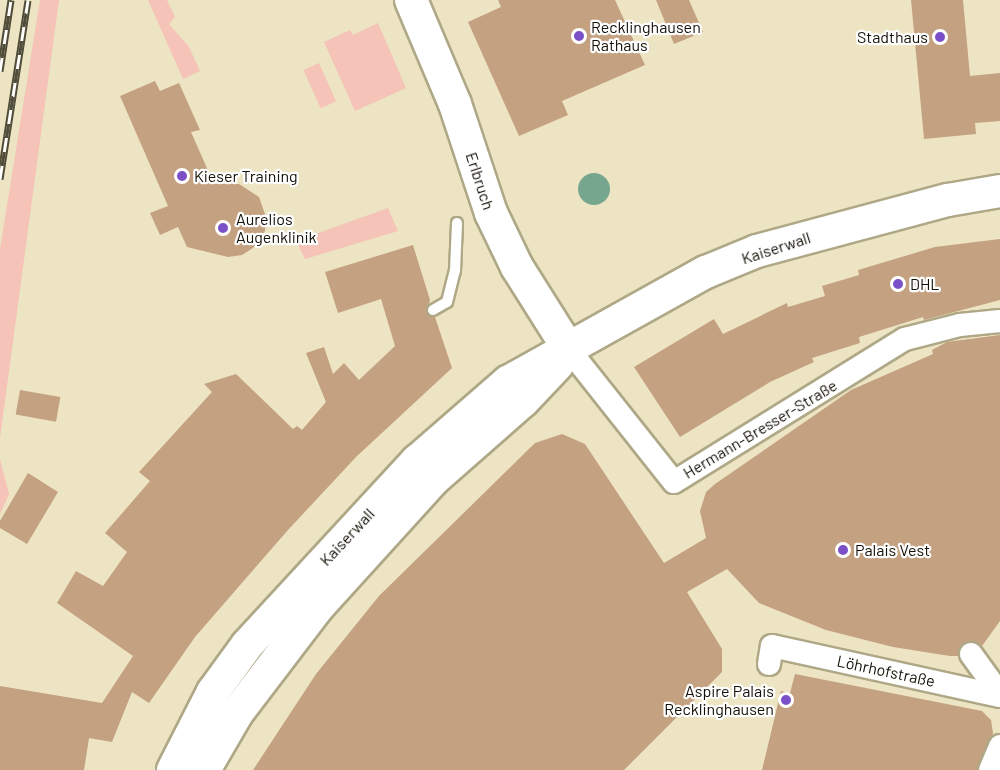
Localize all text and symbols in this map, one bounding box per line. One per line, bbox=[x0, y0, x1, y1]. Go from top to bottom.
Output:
place label: Recklinghausen Rathaus bbox=[591, 17, 701, 55]
place label: Stadthaus bbox=[857, 27, 928, 47]
marker: Recklinghausen Rathaus bbox=[572, 29, 586, 43]
marker: Stadthaus bbox=[933, 30, 947, 44]
street label: Erlbruch bbox=[462, 150, 498, 212]
place label: Kieser Training bbox=[194, 166, 298, 186]
marker: Kieser Training bbox=[175, 169, 189, 183]
place label: Aurelios Augenklinik bbox=[236, 209, 316, 247]
marker: Aurelios Augenklinik bbox=[214, 219, 232, 237]
street label: Kaiserwall bbox=[739, 228, 813, 268]
place label: DHL bbox=[910, 274, 939, 294]
marker: DHL bbox=[891, 277, 905, 291]
street label: Hermann-Bresser-Straße bbox=[680, 375, 840, 483]
street label: Kaiserwall bbox=[316, 504, 378, 570]
place label: Palais Vest bbox=[855, 540, 930, 560]
marker: Palais Vest bbox=[836, 543, 850, 557]
street label: Löhrhofstraße bbox=[835, 651, 937, 691]
place label: Aspire Palais Recklinghausen bbox=[664, 681, 774, 719]
marker: Aspire Palais Recklinghausen bbox=[779, 693, 793, 707]

